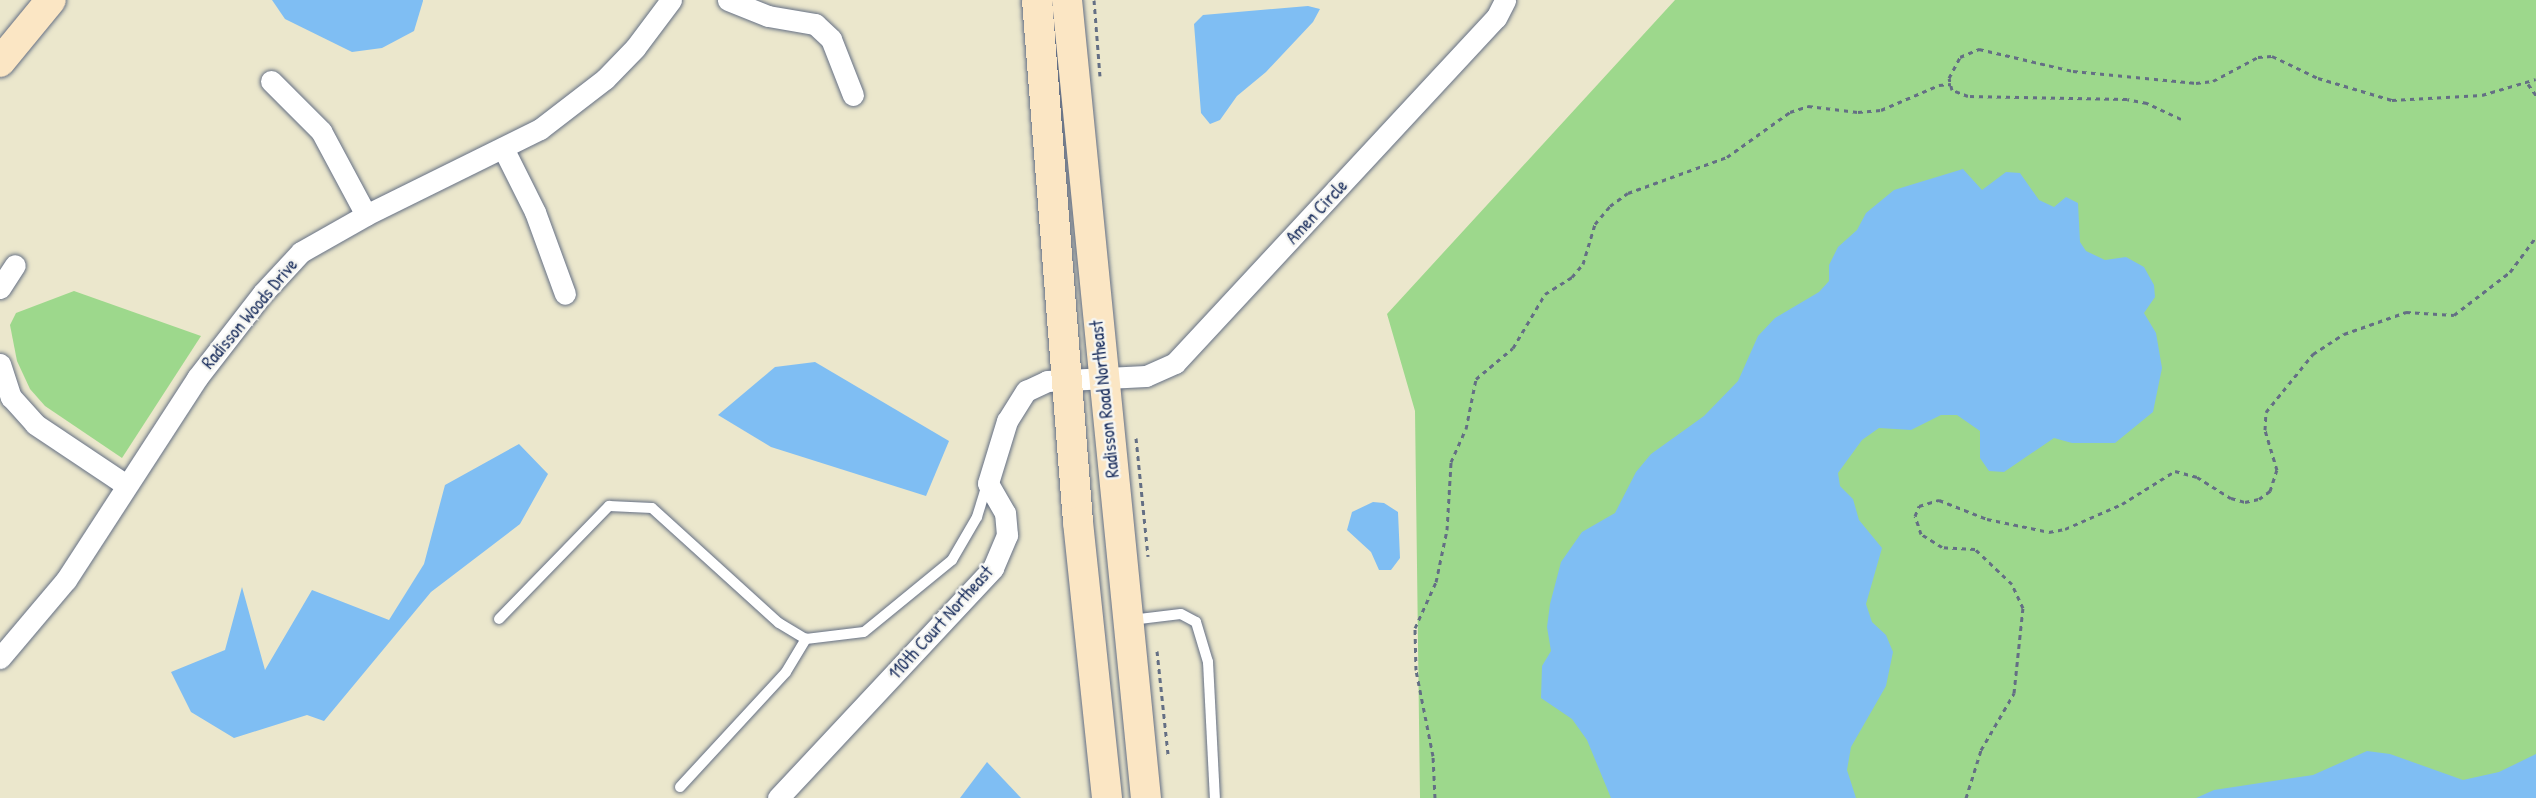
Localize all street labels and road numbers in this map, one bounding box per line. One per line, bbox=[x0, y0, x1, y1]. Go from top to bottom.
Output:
street label: Amen Circle bbox=[1282, 175, 1352, 249]
street label: Radisson Woods Drive bbox=[198, 254, 302, 374]
street label: Radisson Road Northeast bbox=[1086, 319, 1124, 479]
street label: 110th Court Northeast bbox=[884, 562, 998, 684]

